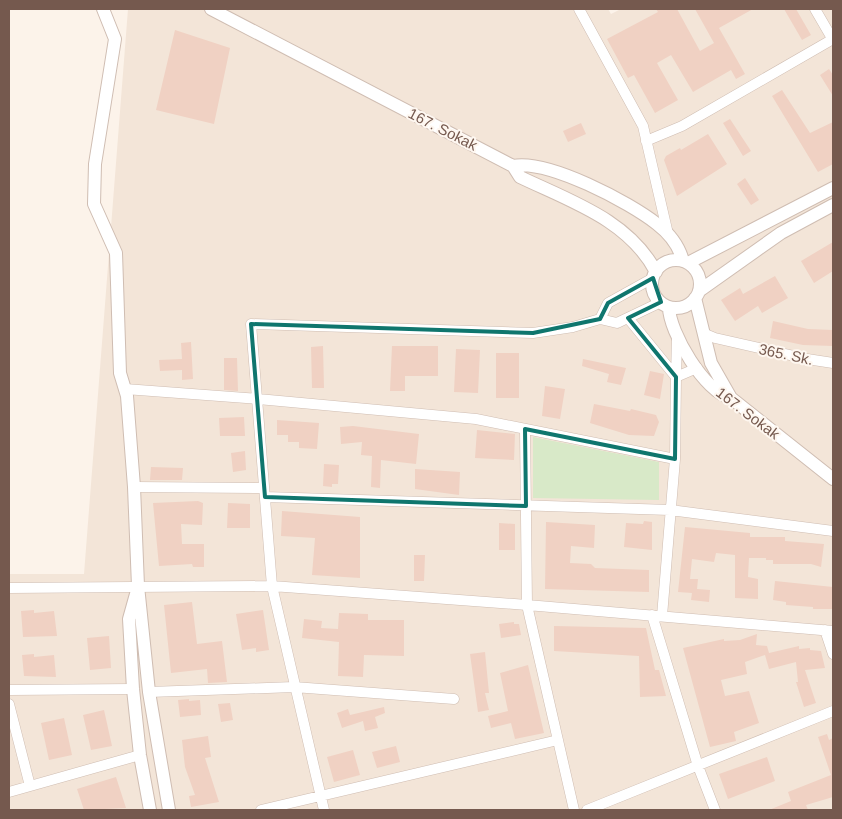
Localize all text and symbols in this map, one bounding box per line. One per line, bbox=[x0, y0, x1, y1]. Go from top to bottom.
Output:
street label: 167. Sokak bbox=[406, 104, 481, 154]
street label: 365. Sk. bbox=[757, 340, 815, 368]
street label: 167. Sokak bbox=[713, 384, 783, 443]

